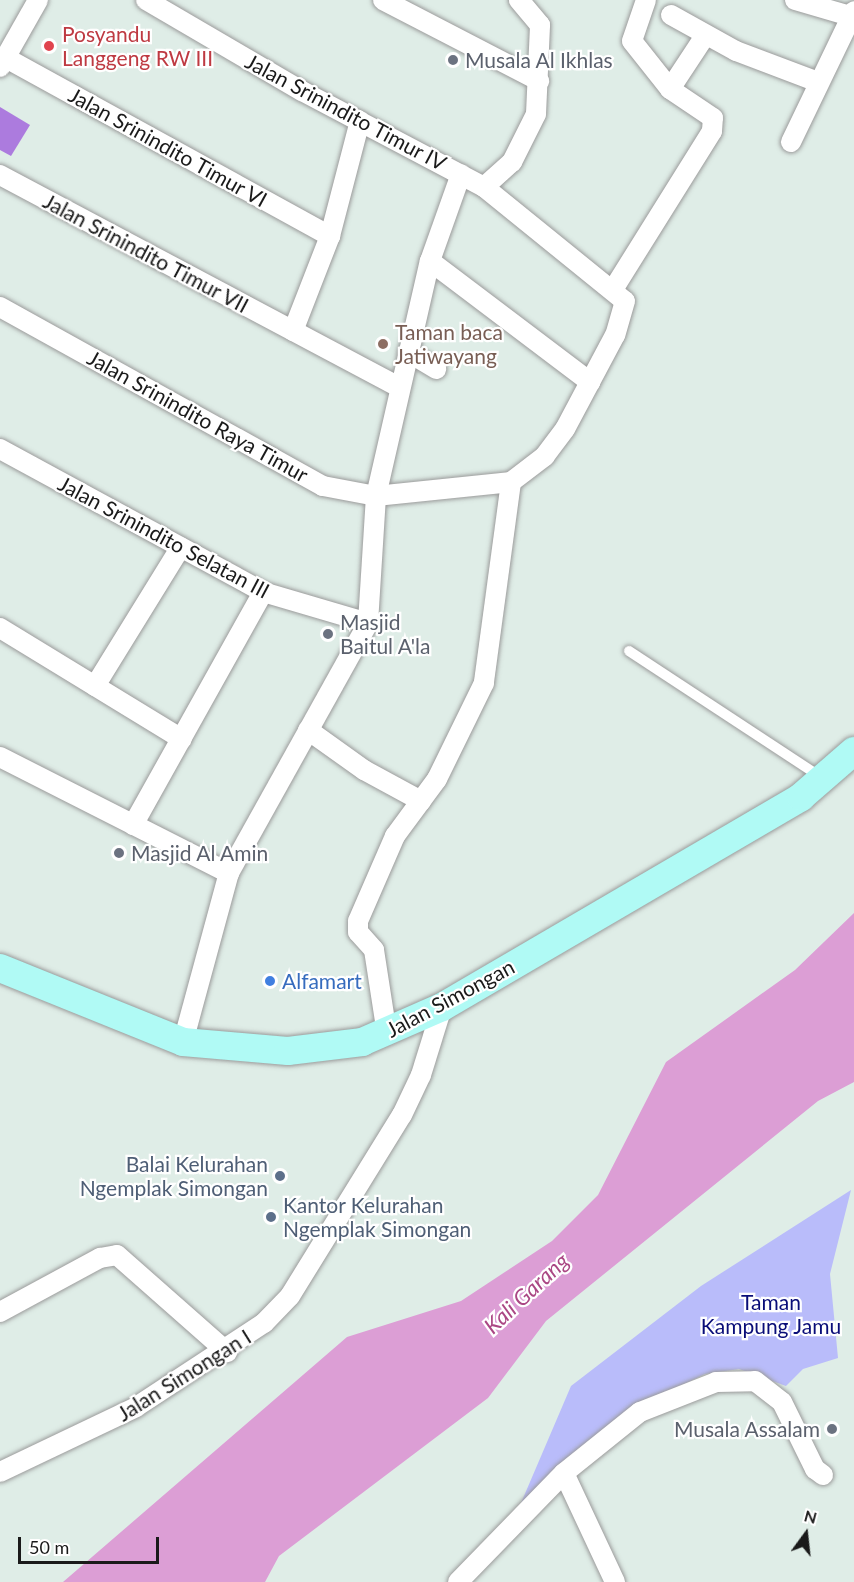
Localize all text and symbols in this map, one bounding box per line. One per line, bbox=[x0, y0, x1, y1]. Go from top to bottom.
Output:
place label: Posyandu Langgeng RW III bbox=[62, 21, 213, 71]
marker: Posyandu Langgeng RW III bbox=[40, 37, 58, 55]
place label: Musala Al Ikhlas bbox=[465, 47, 613, 73]
street label: Jalan Srinindito Timur IV bbox=[241, 48, 451, 176]
marker: Musala Al Ikhlas bbox=[446, 53, 460, 67]
street label: Jalan Srinindito Timur VI bbox=[64, 82, 272, 212]
street label: Jalan Srinindito Timur VII bbox=[38, 188, 254, 318]
place label: Taman baca Jatiwayang bbox=[395, 319, 503, 369]
marker: Taman baca Jatiwayang bbox=[376, 337, 390, 351]
street label: Jalan Srinindito Raya Timur bbox=[83, 345, 313, 487]
street label: Jalan Srinindito Selatan III bbox=[54, 471, 274, 603]
place label: Masjid Baitul A'la bbox=[340, 609, 431, 659]
marker: Masjid Baitul A'la bbox=[321, 627, 335, 641]
place label: Masjid Al Amin bbox=[131, 840, 270, 866]
marker: Masjid Al Amin bbox=[112, 846, 126, 860]
street label: Jalan Simongan bbox=[382, 954, 518, 1042]
place label: Alfamart bbox=[282, 968, 362, 994]
marker: Alfamart bbox=[263, 974, 277, 988]
place label: Balai Kelurahan Ngemplak Simongan bbox=[80, 1151, 268, 1201]
marker: Balai Kelurahan Ngemplak Simongan bbox=[273, 1169, 287, 1183]
place label: Kantor Kelurahan Ngemplak Simongan bbox=[283, 1192, 471, 1242]
marker: Kantor Kelurahan Ngemplak Simongan bbox=[264, 1210, 278, 1224]
water label: Kali Garang bbox=[478, 1247, 574, 1339]
park label: Taman Kampung Jamu bbox=[701, 1289, 841, 1339]
street label: Jalan Simongan I bbox=[112, 1324, 256, 1426]
place label: Musala Assalam bbox=[673, 1416, 820, 1442]
marker: Musala Assalam bbox=[825, 1422, 839, 1436]
north arrow bbox=[776, 1504, 836, 1564]
text: N bbox=[802, 1505, 819, 1527]
scale bar bbox=[21, 1525, 162, 1563]
text: 50 m bbox=[29, 1536, 69, 1558]

